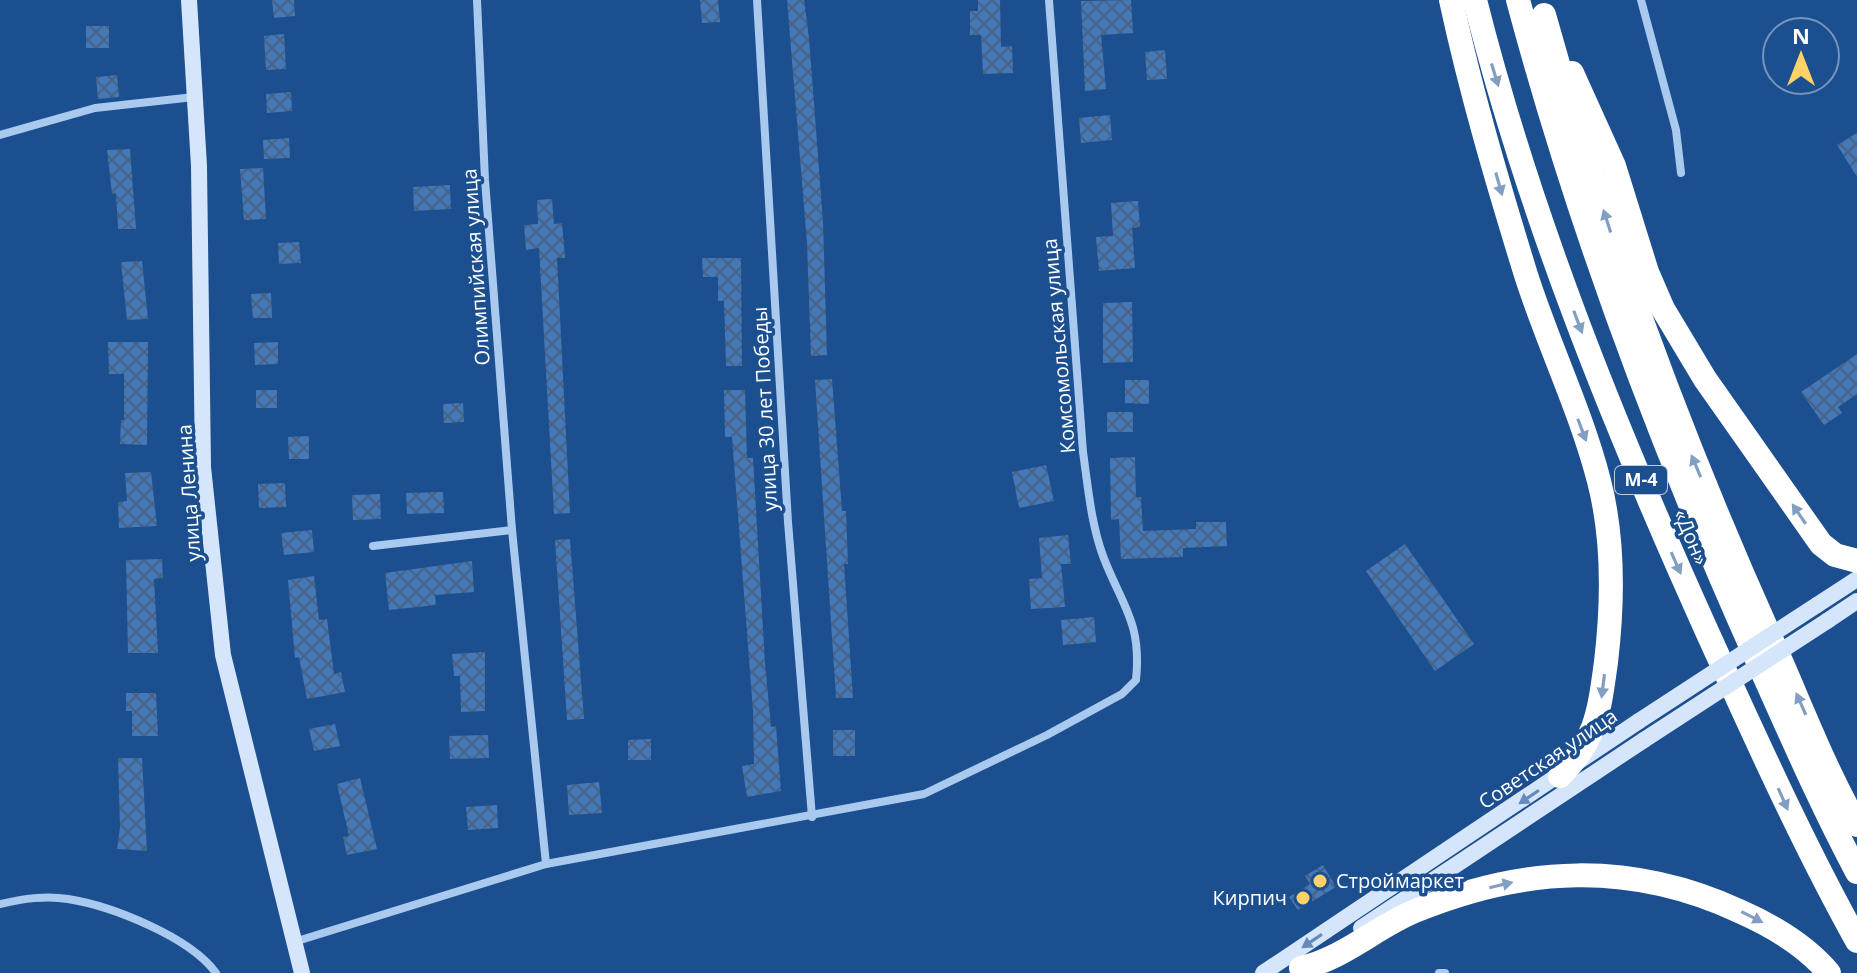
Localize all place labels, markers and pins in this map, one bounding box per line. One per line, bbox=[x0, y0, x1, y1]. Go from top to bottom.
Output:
place label: Строймаркет bbox=[1336, 867, 1464, 894]
marker: Строймаркет bbox=[1311, 872, 1329, 890]
place label: Кирпич bbox=[1213, 884, 1287, 911]
marker: Кирпич bbox=[1294, 889, 1312, 907]

